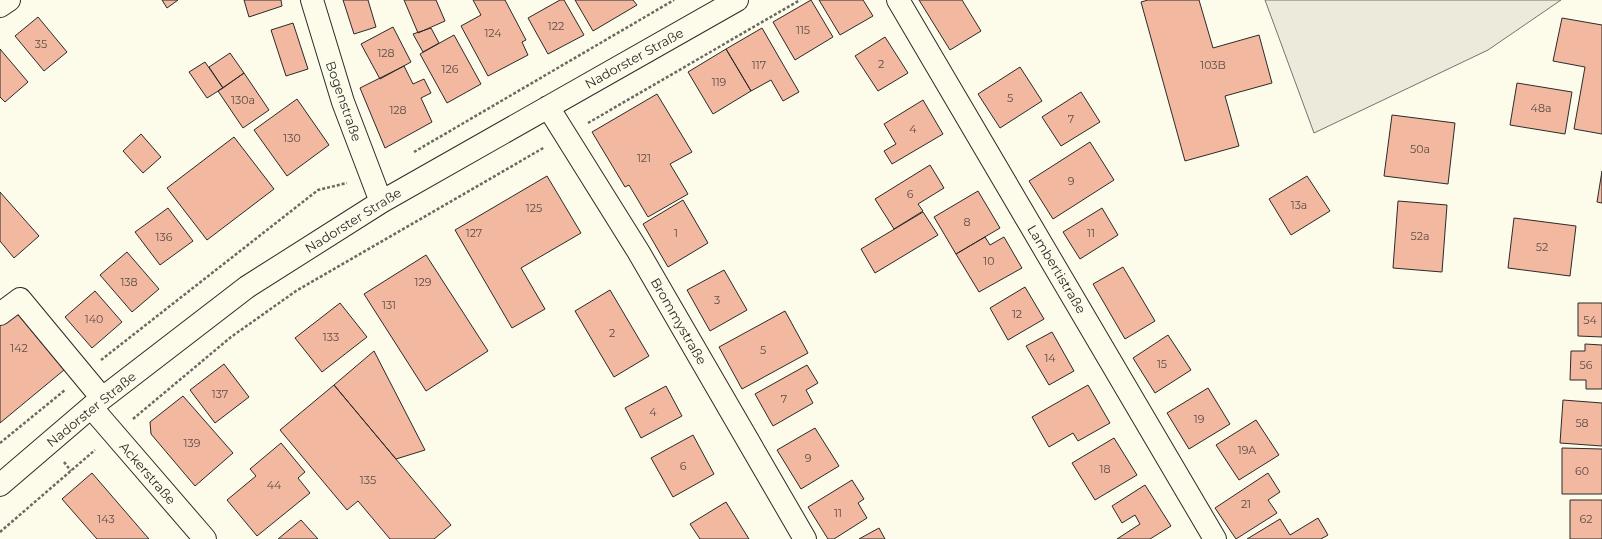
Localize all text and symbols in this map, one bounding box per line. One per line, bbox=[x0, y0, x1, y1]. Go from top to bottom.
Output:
house number: 122 bbox=[548, 19, 564, 33]
house number: 115 bbox=[796, 23, 810, 37]
street label: Nadorster Straße bbox=[582, 24, 686, 92]
house number: 124 bbox=[484, 26, 502, 40]
house number: 35 bbox=[35, 37, 47, 51]
house number: 128 bbox=[377, 46, 395, 60]
house number: 2 bbox=[878, 57, 884, 71]
house number: 117 bbox=[752, 58, 766, 72]
house number: 103B bbox=[1200, 58, 1226, 72]
street label: Bogenstraße bbox=[323, 59, 365, 143]
house number: 126 bbox=[442, 62, 459, 76]
house number: 119 bbox=[712, 75, 727, 89]
house number: 5 bbox=[1007, 91, 1013, 105]
house number: 130a bbox=[231, 93, 255, 107]
house number: 48a bbox=[1531, 101, 1551, 115]
house number: 128 bbox=[389, 103, 407, 117]
house number: 7 bbox=[1068, 112, 1074, 126]
house number: 4 bbox=[909, 122, 917, 136]
house number: 130 bbox=[283, 131, 301, 145]
house number: 50a bbox=[1410, 142, 1430, 156]
house number: 121 bbox=[637, 151, 651, 165]
house number: 9 bbox=[1068, 174, 1075, 188]
street label: Nadorster Straße bbox=[302, 184, 404, 256]
house number: 6 bbox=[907, 187, 914, 201]
house number: 13a bbox=[1291, 198, 1307, 212]
house number: 125 bbox=[526, 201, 542, 215]
house number: 8 bbox=[963, 215, 971, 229]
street label: Lambertistraße bbox=[1024, 222, 1090, 316]
house number: 127 bbox=[466, 226, 482, 240]
house number: 1 bbox=[674, 226, 678, 240]
house number: 11 bbox=[1087, 226, 1095, 240]
house number: 52a bbox=[1411, 229, 1429, 243]
house number: 136 bbox=[156, 230, 173, 244]
house number: 52 bbox=[1536, 240, 1548, 254]
house number: 10 bbox=[983, 254, 995, 268]
house number: 138 bbox=[120, 275, 138, 289]
house number: 129 bbox=[415, 275, 432, 289]
street label: Brommystraße bbox=[648, 275, 710, 367]
house number: 3 bbox=[714, 293, 720, 307]
house number: 131 bbox=[382, 298, 396, 312]
house number: 12 bbox=[1012, 307, 1022, 321]
house number: 140 bbox=[85, 312, 103, 326]
house number: 54 bbox=[1583, 313, 1597, 327]
house number: 2 bbox=[609, 326, 615, 340]
house number: 133 bbox=[323, 330, 339, 344]
house number: 142 bbox=[10, 341, 28, 355]
house number: 5 bbox=[760, 343, 766, 357]
house number: 14 bbox=[1044, 351, 1056, 365]
house number: 15 bbox=[1157, 357, 1167, 371]
house number: 56 bbox=[1580, 358, 1593, 372]
street label: Nadorster Straße bbox=[43, 368, 139, 450]
house number: 137 bbox=[212, 387, 228, 401]
house number: 7 bbox=[781, 392, 787, 406]
house number: 4 bbox=[649, 405, 657, 419]
house number: 19 bbox=[1194, 412, 1205, 426]
house number: 58 bbox=[1575, 416, 1589, 430]
house number: 139 bbox=[184, 436, 201, 450]
street label: Ackerstraße bbox=[117, 438, 180, 508]
house number: 19A bbox=[1238, 443, 1256, 457]
house number: 9 bbox=[805, 451, 812, 465]
house number: 6 bbox=[680, 459, 687, 473]
house number: 18 bbox=[1100, 462, 1111, 476]
house number: 60 bbox=[1575, 464, 1589, 478]
house number: 135 bbox=[360, 473, 376, 487]
house number: 44 bbox=[267, 478, 282, 492]
house number: 21 bbox=[1241, 497, 1251, 511]
house number: 11 bbox=[834, 506, 842, 520]
house number: 143 bbox=[97, 512, 115, 526]
house number: 62 bbox=[1580, 512, 1592, 526]

